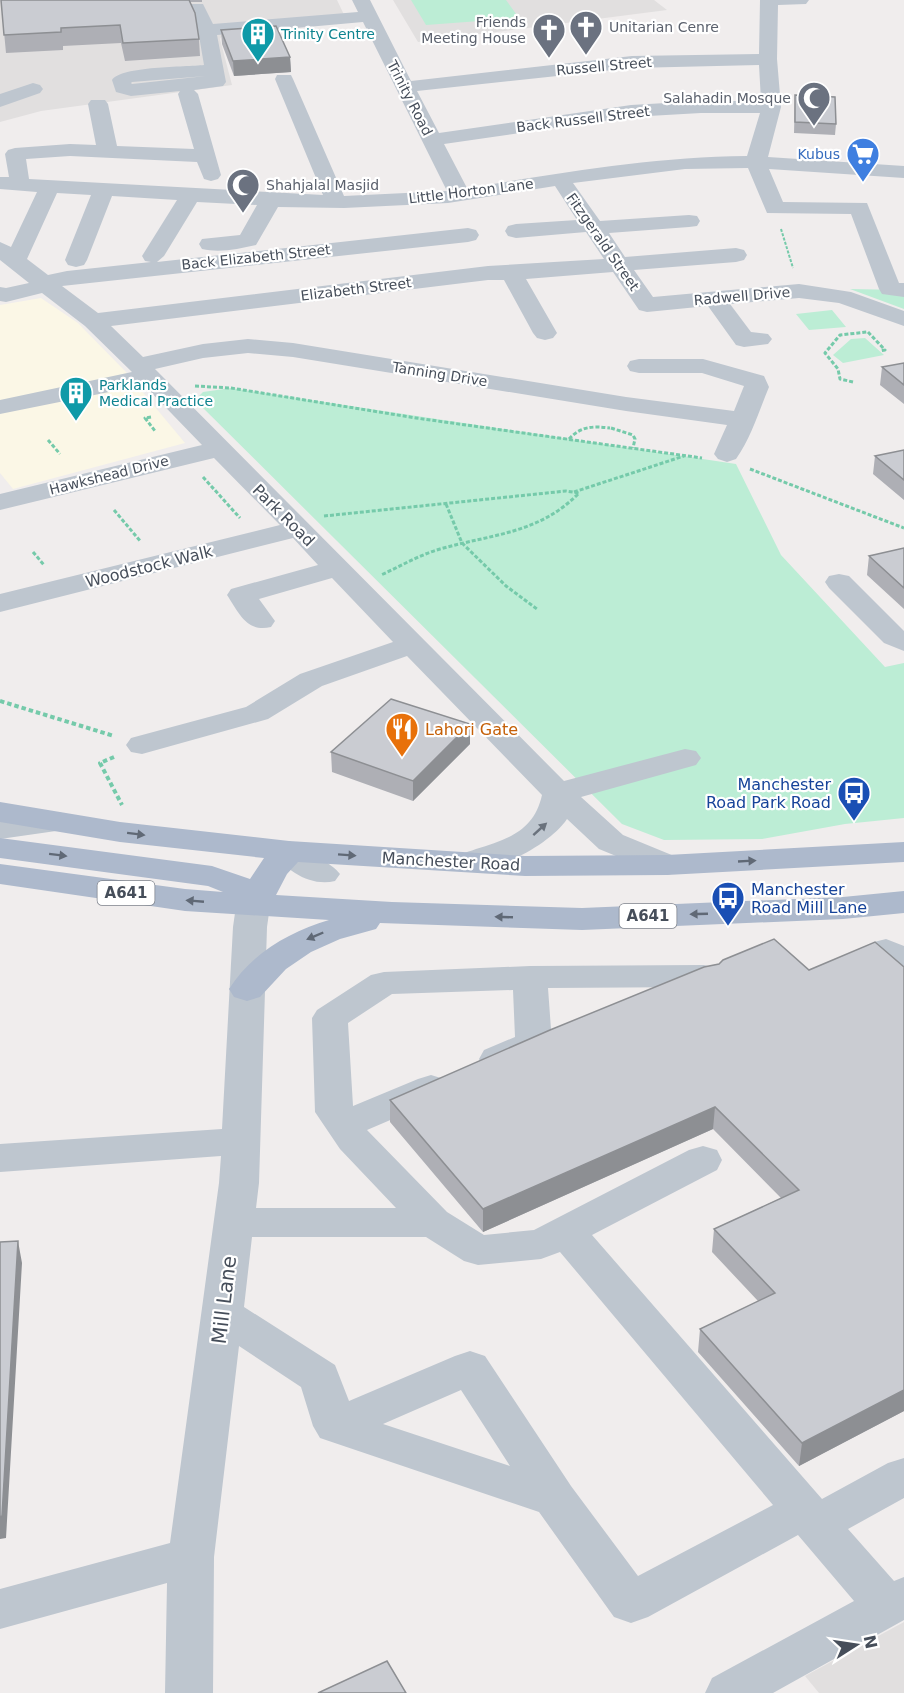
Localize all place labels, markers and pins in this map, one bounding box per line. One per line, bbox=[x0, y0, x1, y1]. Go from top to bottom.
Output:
church icon: Unitarian Cenre bbox=[568, 9, 604, 56]
church icon: Friends Meeting House bbox=[531, 12, 567, 59]
place label: Friends Meeting House bbox=[421, 14, 526, 46]
building icon: Trinity Centre bbox=[240, 16, 276, 63]
place label: Unitarian Cenre bbox=[609, 19, 719, 35]
place label: Trinity Centre bbox=[280, 26, 375, 42]
mosque icon: Salahadin Mosque bbox=[796, 80, 832, 127]
place label: Salahadin Mosque bbox=[663, 90, 791, 106]
supermarket icon: Kubus bbox=[845, 136, 881, 183]
place label: Kubus bbox=[798, 146, 840, 162]
mosque icon: Shahjalal Masjid bbox=[225, 167, 261, 214]
place label: Shahjalal Masjid bbox=[266, 177, 379, 193]
building icon: Parklands Medical Practice bbox=[58, 375, 94, 422]
place label: Parklands Medical Practice bbox=[99, 377, 213, 409]
restaurant icon: Lahori Gate bbox=[384, 711, 420, 758]
place label: Lahori Gate bbox=[425, 720, 518, 739]
place label: Manchester Road Park Road bbox=[706, 775, 831, 812]
bus stop icon: Manchester Road Park Road bbox=[836, 775, 872, 822]
bus stop icon: Manchester Road Mill Lane bbox=[710, 880, 746, 927]
place label: Manchester Road Mill Lane bbox=[751, 880, 867, 917]

